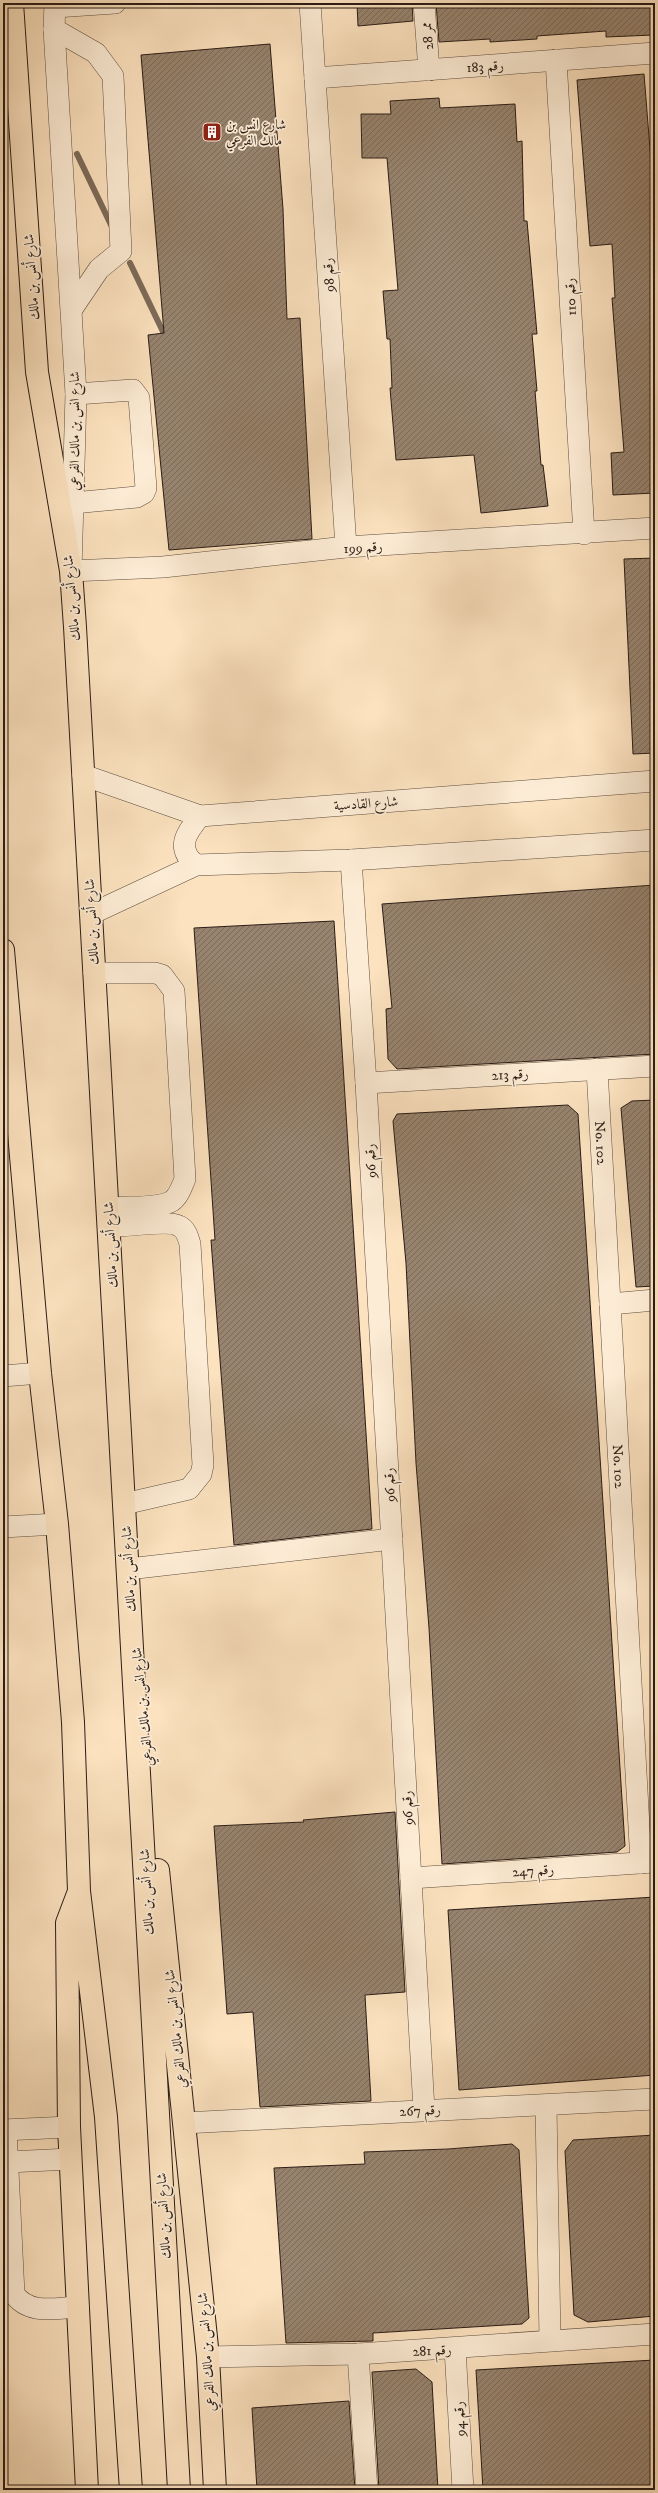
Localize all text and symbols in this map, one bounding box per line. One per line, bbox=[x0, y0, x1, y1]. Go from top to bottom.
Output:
street label: ممر 28 bbox=[418, 21, 438, 51]
street label: رقم 183 bbox=[466, 57, 505, 81]
place label: شارع انس بن مالك الفرعي bbox=[226, 116, 286, 152]
building icon: شارع انس بن مالك الفرعي bbox=[201, 121, 223, 143]
street label: شارع أنس بن مالك bbox=[18, 233, 46, 321]
street label: رقم 98 bbox=[319, 257, 343, 294]
street label: رقم 110 bbox=[561, 277, 585, 316]
street label: شارع انس بن مالك الفرعي bbox=[66, 371, 86, 491]
street label: رقم 199 bbox=[343, 538, 383, 562]
street label: شارع أنس بن مالك bbox=[57, 554, 87, 642]
street label: شارع القادسية bbox=[333, 793, 399, 817]
street label: شارع أنس بن مالك bbox=[79, 878, 105, 966]
street label: رقم 213 bbox=[491, 1065, 529, 1089]
street label: No. 102 bbox=[590, 1121, 610, 1165]
street label: رقم 96 bbox=[361, 1143, 385, 1180]
street label: شارع أنس بن مالك bbox=[98, 1201, 124, 1289]
street label: No. 102 bbox=[608, 1444, 628, 1489]
street label: رقم 96 bbox=[380, 1467, 404, 1504]
street label: شارع أنس بن مالك bbox=[116, 1525, 142, 1613]
street label: شارع انس بن مالك الفرعي bbox=[128, 1646, 160, 1767]
street label: رقم 96 bbox=[398, 1790, 422, 1827]
street label: شارع أنس بن مالك bbox=[134, 1848, 160, 1936]
street label: رقم 247 bbox=[512, 1861, 555, 1885]
street label: شارع انس بن مالك الفرعي bbox=[161, 1968, 193, 2089]
street label: رقم 267 bbox=[399, 2101, 441, 2125]
street label: شارع أنس بن مالك bbox=[151, 2172, 177, 2260]
street label: شارع انس بن مالك الفرعي bbox=[194, 2291, 222, 2412]
street label: رقم 281 bbox=[412, 2341, 452, 2365]
street label: رقم 94 bbox=[450, 2401, 474, 2438]

